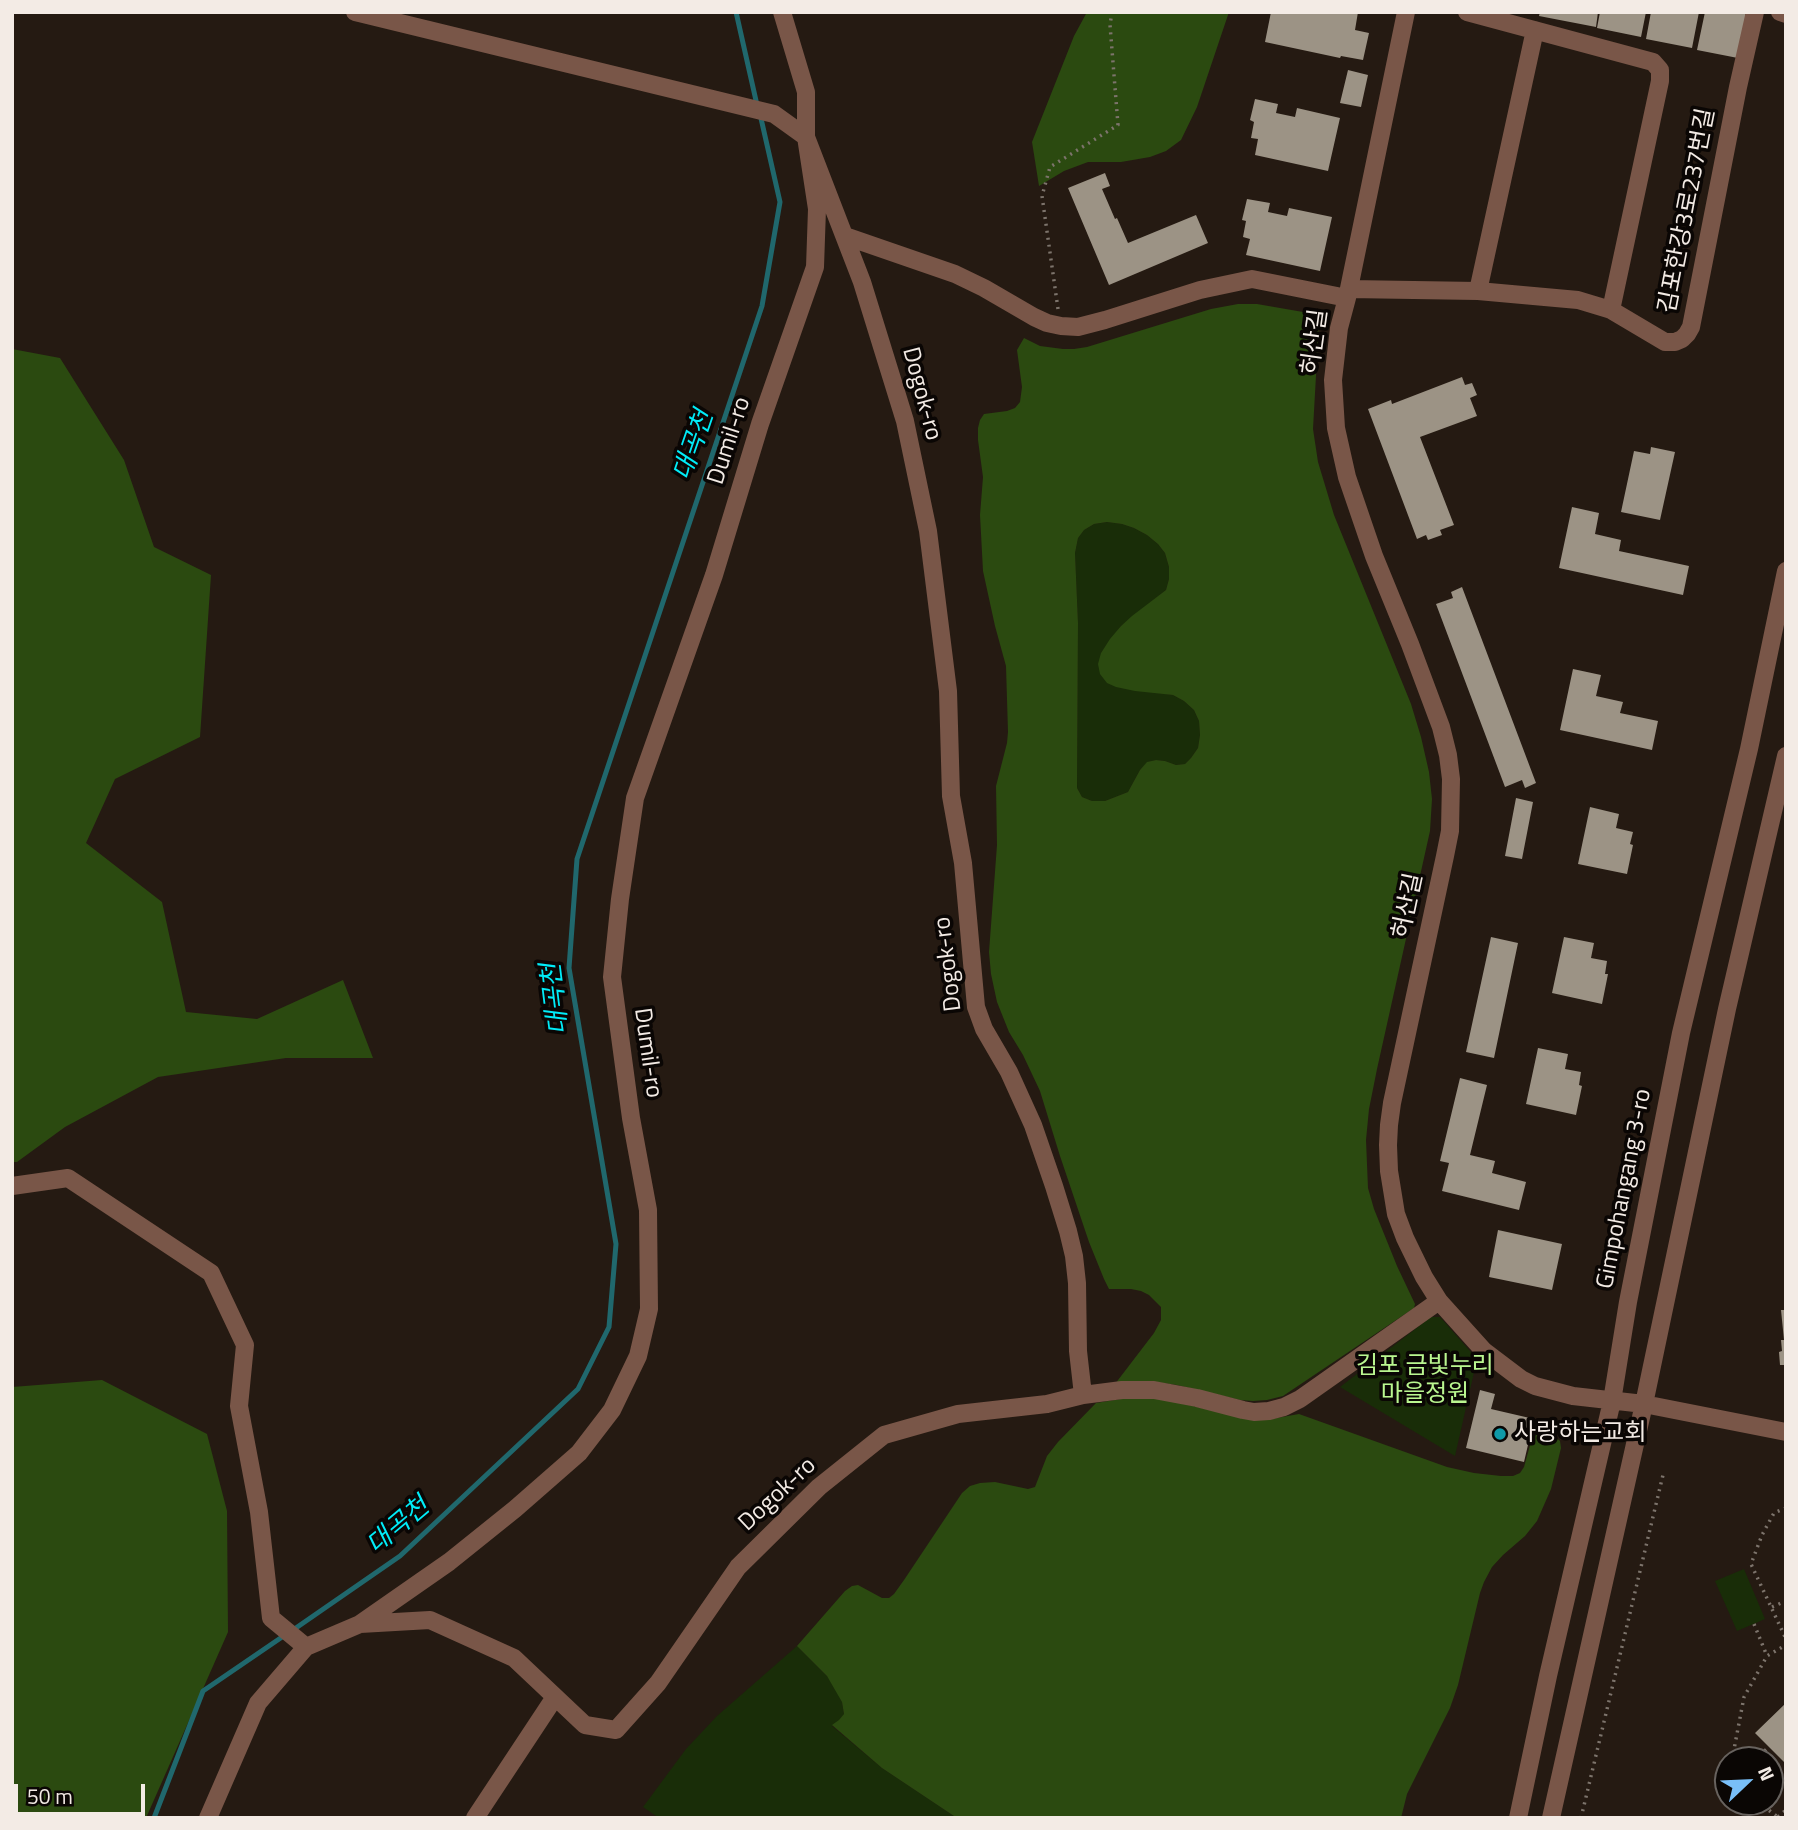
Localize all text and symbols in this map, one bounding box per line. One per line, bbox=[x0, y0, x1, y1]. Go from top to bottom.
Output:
street label: 김포한강3로237번길 bbox=[1654, 106, 1722, 316]
street label: 허산길 bbox=[1297, 307, 1335, 377]
street label: Dogok-ro bbox=[895, 344, 947, 444]
street label: Dumil-ro bbox=[702, 394, 758, 488]
water label: 대곡천 bbox=[669, 407, 721, 485]
street label: 허산길 bbox=[1388, 871, 1430, 941]
street label: Dogok-ro bbox=[929, 915, 969, 1013]
water label: 대곡천 bbox=[537, 961, 577, 1037]
street label: Dumil-ro bbox=[626, 1006, 668, 1100]
street label: Gimpohangang 3-ro bbox=[1592, 1087, 1658, 1291]
park label: 김포 금빛누리 마을정원 bbox=[1356, 1353, 1494, 1409]
place label: 사랑하는교회 bbox=[1514, 1420, 1646, 1448]
marker: 사랑하는교회 bbox=[1492, 1426, 1508, 1442]
street label: Dogok-ro bbox=[733, 1452, 823, 1538]
water label: 대곡천 bbox=[361, 1492, 437, 1562]
north arrow bbox=[1714, 1746, 1784, 1816]
text: N bbox=[1751, 1762, 1783, 1785]
scale bar bbox=[18, 1770, 149, 1814]
text: 50 m bbox=[27, 1780, 73, 1812]

